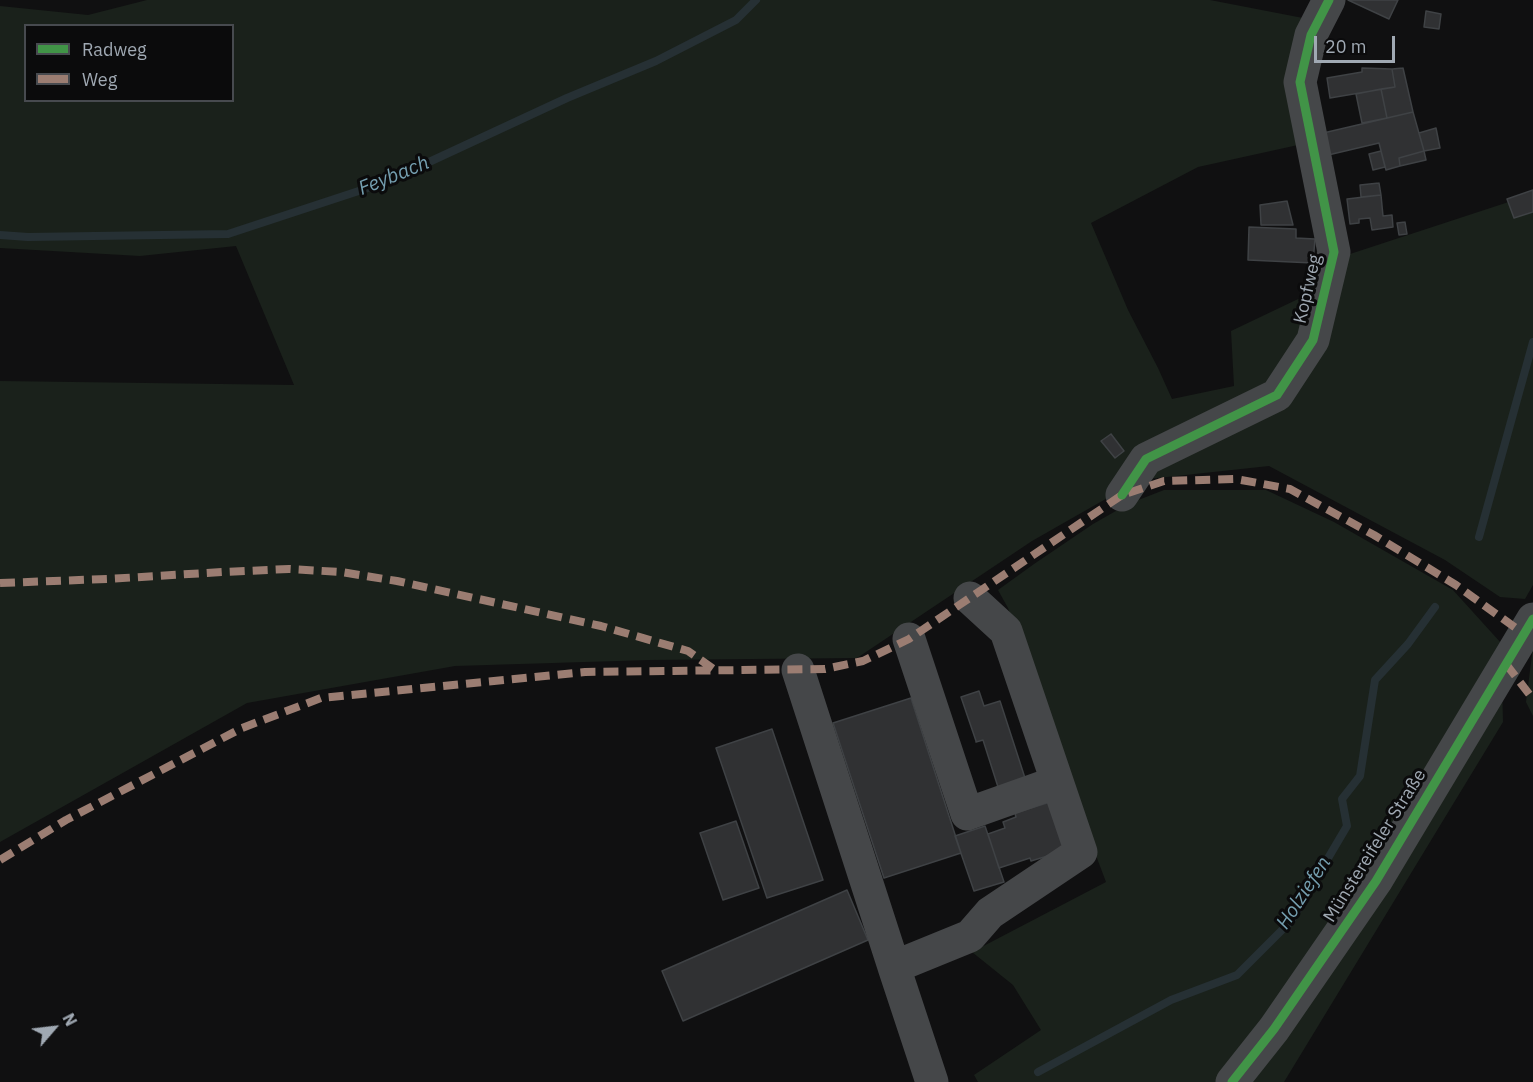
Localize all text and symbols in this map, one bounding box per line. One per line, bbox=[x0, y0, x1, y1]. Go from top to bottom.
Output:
legend bbox=[24, 24, 234, 102]
scale bar bbox=[1317, 24, 1398, 62]
text: 20 m bbox=[1325, 35, 1367, 58]
text: Radweg bbox=[82, 38, 147, 61]
text: Weg bbox=[82, 68, 117, 91]
water label: Feybach bbox=[355, 151, 433, 201]
street label: Kopfweg bbox=[1290, 252, 1326, 326]
street label: Münstereifeler Straße bbox=[1319, 766, 1431, 926]
water label: Holziefen bbox=[1272, 852, 1336, 934]
north arrow bbox=[24, 998, 84, 1058]
text: N bbox=[58, 1010, 81, 1029]

